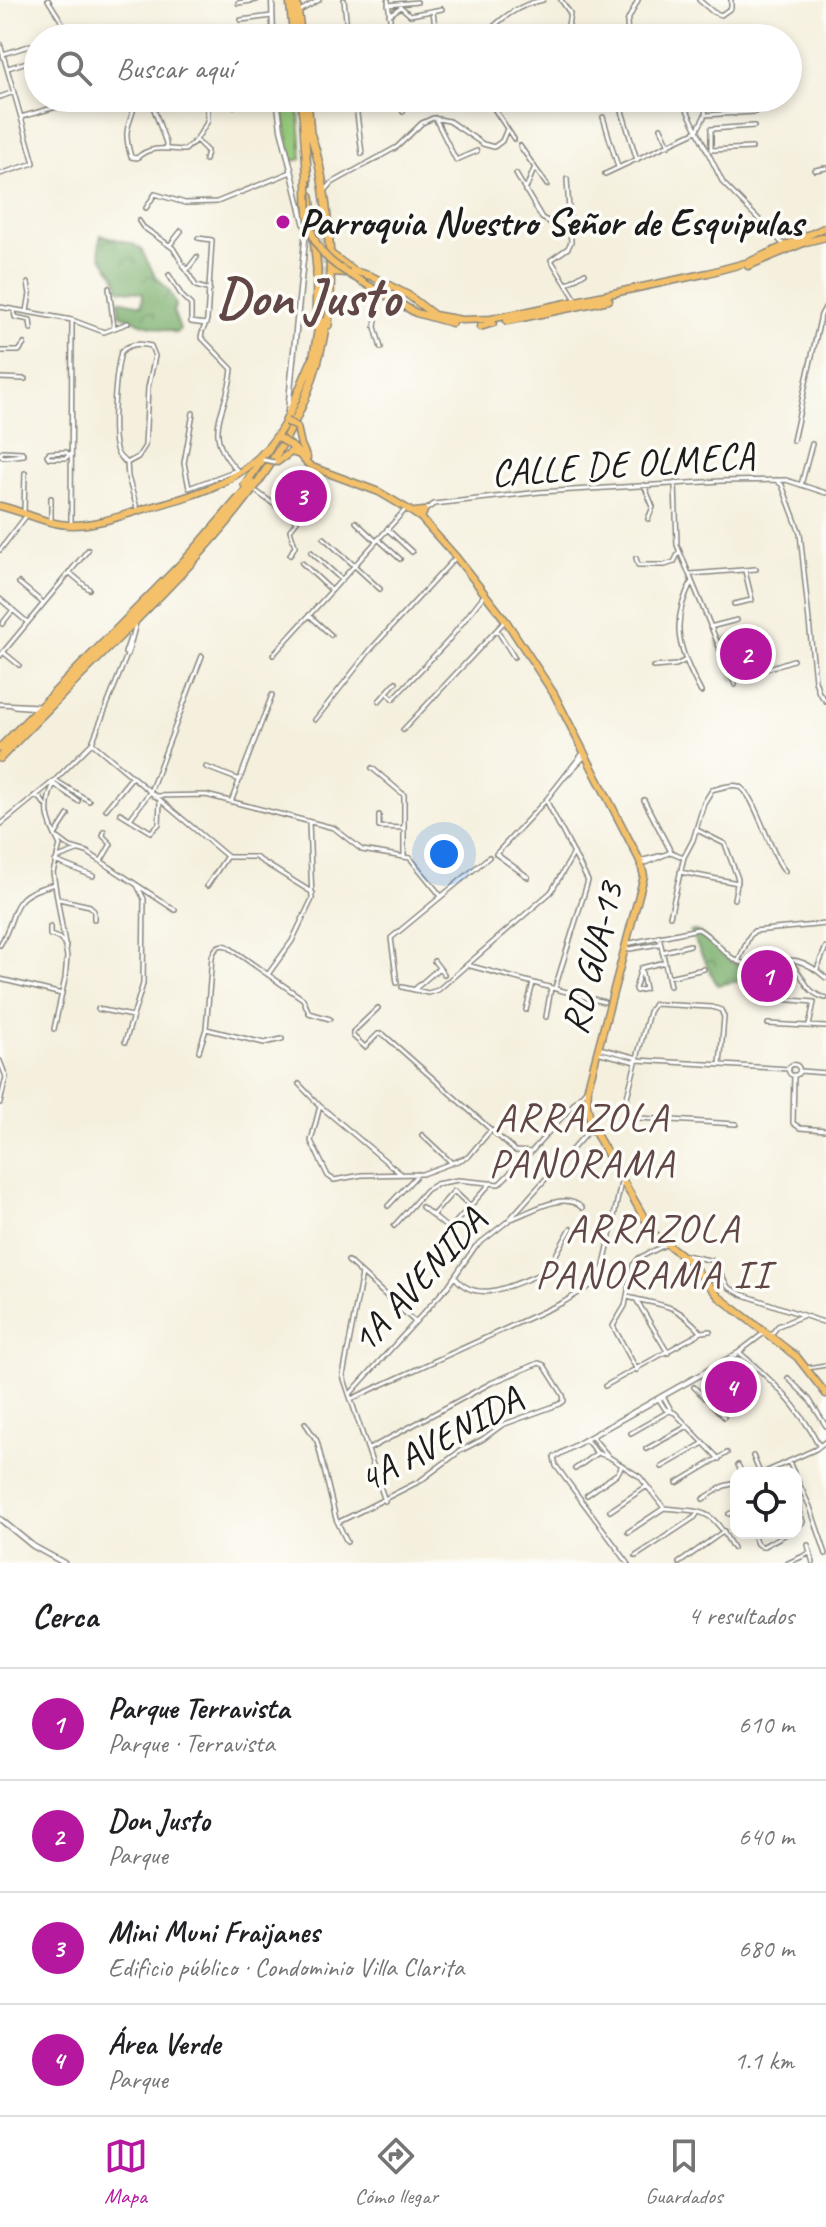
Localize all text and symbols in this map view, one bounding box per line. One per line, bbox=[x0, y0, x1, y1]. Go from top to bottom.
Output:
search box bbox=[24, 24, 802, 112]
icon: search bbox=[52, 46, 96, 90]
text: Buscar aquí bbox=[116, 49, 234, 87]
place label: Parroquia Nuestro Señor de Esquipulas bbox=[299, 199, 807, 246]
marker: Parroquia Nuestro Señor de Esquipulas bbox=[274, 213, 292, 231]
district label: Don Justo bbox=[217, 263, 403, 331]
street label: CALLE DE OLMECA bbox=[490, 431, 757, 497]
pin: 3 bbox=[275, 466, 327, 526]
pin: 2 bbox=[720, 624, 772, 684]
your location bbox=[424, 834, 464, 874]
street label: RD GUA-13 bbox=[551, 875, 634, 1039]
pin: 1 bbox=[741, 946, 793, 1006]
district label: ARRAZOLA PANORAMA bbox=[489, 1092, 675, 1188]
street label: 1A AVENIDA bbox=[341, 1197, 496, 1362]
district label: ARRAZOLA PANORAMA II bbox=[535, 1203, 778, 1299]
pin: 4 bbox=[705, 1357, 757, 1417]
street label: 4A AVENIDA bbox=[350, 1375, 531, 1503]
map controls bbox=[730, 1467, 802, 1539]
button: locate bbox=[730, 1467, 802, 1539]
text: Cerca bbox=[32, 1594, 98, 1637]
text: 4 resultados bbox=[688, 1599, 794, 1632]
text: Parque Terravista bbox=[108, 1689, 289, 1727]
text: 1 bbox=[52, 1708, 64, 1741]
text: 610 m bbox=[738, 1708, 794, 1741]
text: Parque · Terravista bbox=[108, 1727, 275, 1760]
text: Don Justo bbox=[108, 1801, 210, 1839]
text: 2 bbox=[52, 1820, 64, 1853]
text: 640 m bbox=[738, 1820, 794, 1853]
text: Parque bbox=[108, 1839, 168, 1872]
text: Mini Muni Fraijanes bbox=[108, 1913, 320, 1951]
text: 3 bbox=[52, 1932, 64, 1965]
text: 680 m bbox=[738, 1932, 794, 1965]
text: Edificio público · Condominio Villa Clarita bbox=[108, 1951, 464, 1984]
text: Área Verde bbox=[108, 2025, 220, 2063]
text: 4 bbox=[52, 2044, 64, 2077]
text: 1.1 km bbox=[734, 2044, 794, 2077]
text: Parque bbox=[108, 2063, 168, 2096]
tab: Mapa bbox=[104, 2134, 148, 2210]
tab: Cómo llegar bbox=[355, 2134, 438, 2210]
tab: Guardados bbox=[645, 2134, 722, 2210]

